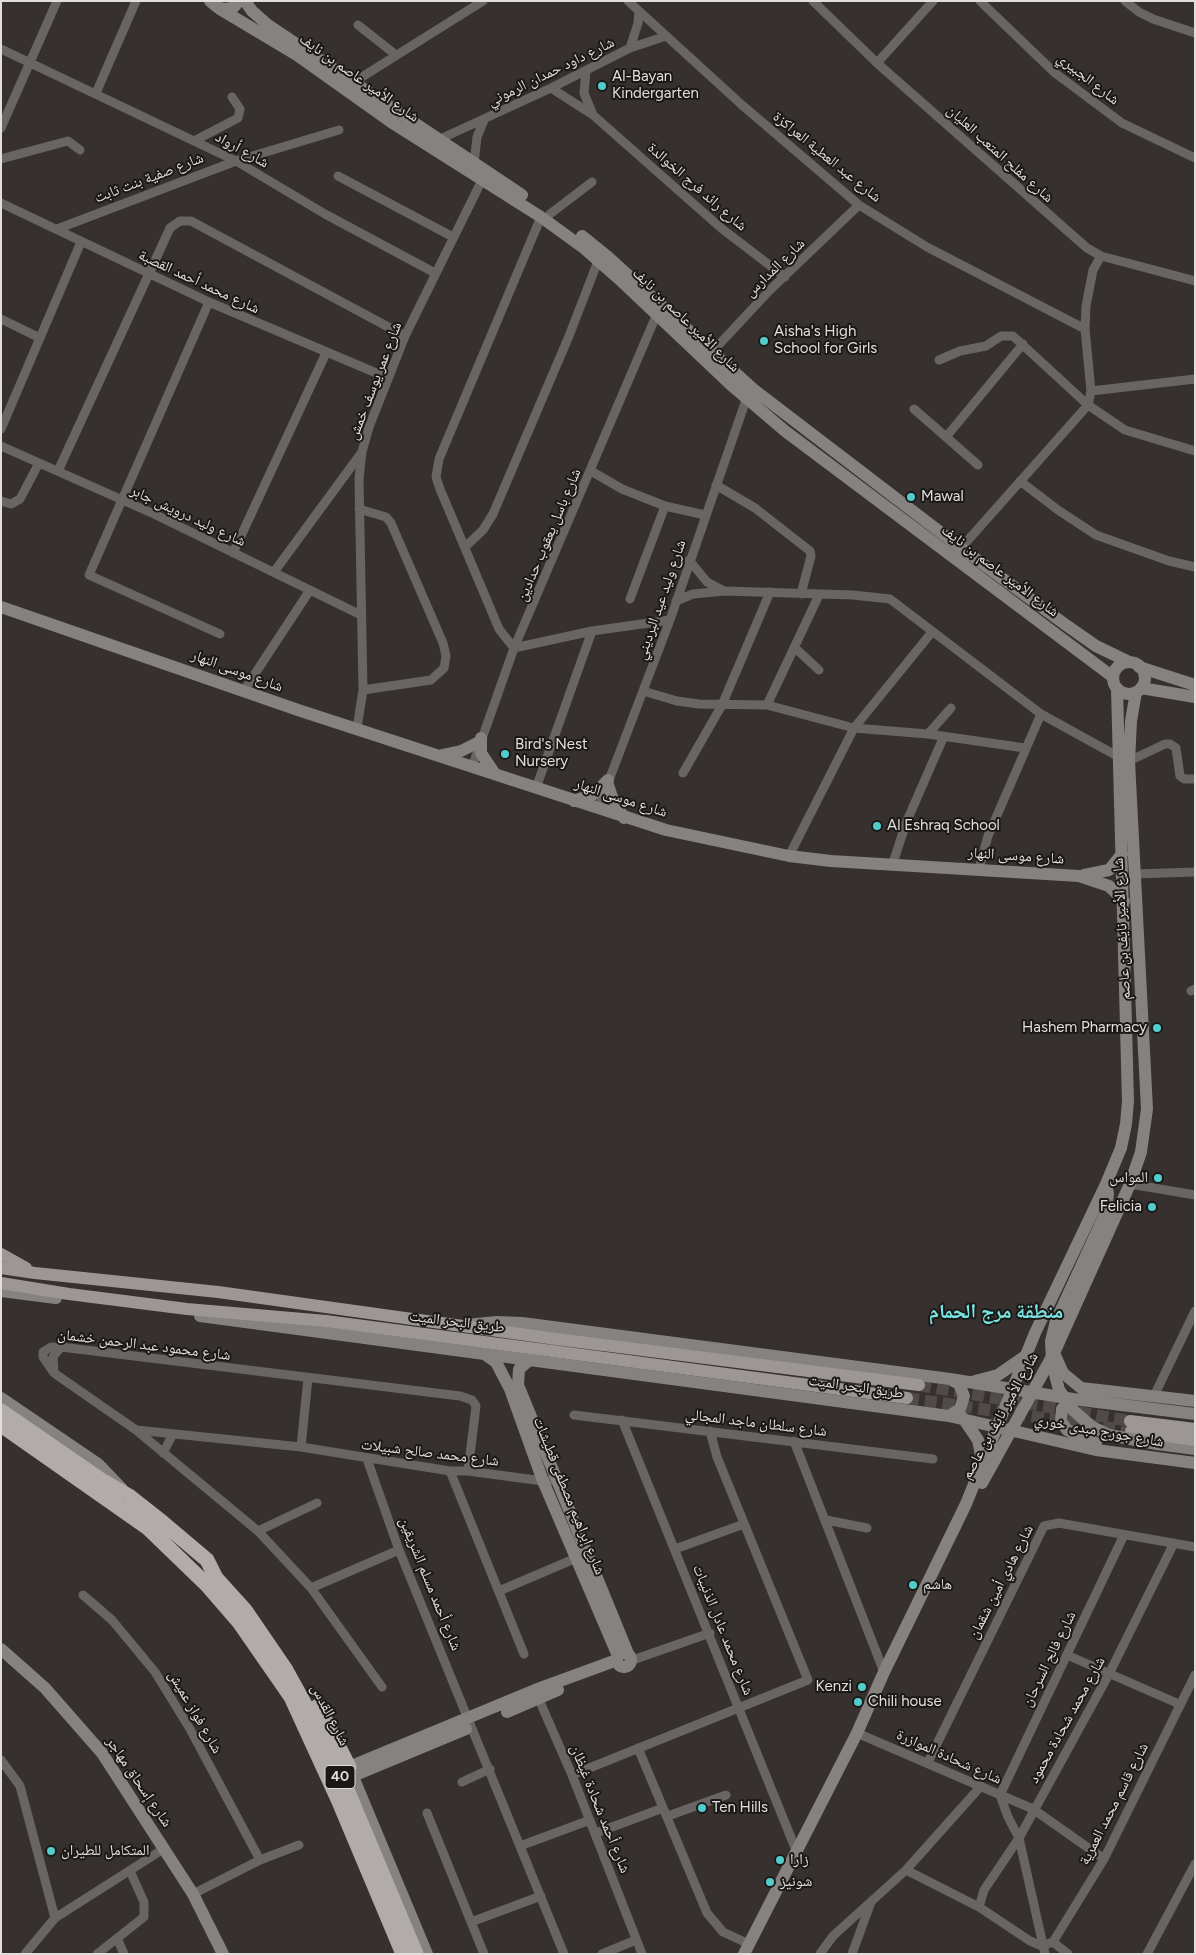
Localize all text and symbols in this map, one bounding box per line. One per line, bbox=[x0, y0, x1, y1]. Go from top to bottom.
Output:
street label: شارع الأمير عاصم بن نايف bbox=[296, 30, 422, 126]
street label: شارع داود حمدان الرموني bbox=[485, 33, 617, 111]
street label: شارع الجبيري bbox=[1053, 49, 1123, 109]
place label: Al-Bayan Kindergarten bbox=[612, 68, 699, 103]
marker: Al-Bayan Kindergarten bbox=[596, 80, 608, 92]
street label: شارع مفلح المتعب العليان bbox=[943, 101, 1057, 207]
street label: شارع عبد العطية العراكزة bbox=[769, 108, 885, 206]
street label: شارع أرواد bbox=[212, 128, 272, 172]
street label: شارع رائد فرج الخوالدة bbox=[644, 139, 750, 235]
street label: شارع صفية بنت ثابت bbox=[92, 149, 206, 207]
street label: شارع المدارس bbox=[741, 235, 809, 301]
street label: شارع محمد أحمد القصبة bbox=[136, 246, 262, 318]
street label: شارع الأمير عاصم بن نايف bbox=[629, 264, 743, 376]
street label: شارع عمر يوسف خمش bbox=[344, 320, 406, 442]
place label: Aisha's High School for Girls bbox=[774, 323, 877, 358]
marker: Aisha's High School for Girls bbox=[758, 335, 770, 347]
street label: شارع باسل يعقوب حدادين bbox=[513, 466, 585, 604]
street label: شارع وليد درويش جابر bbox=[127, 481, 249, 551]
place label: Mawal bbox=[921, 488, 964, 506]
marker: Mawal bbox=[905, 491, 917, 503]
street label: شارع الأمير عاصم بن نايف bbox=[938, 521, 1062, 621]
street label: شارع وليد عيد البرديني bbox=[632, 538, 690, 662]
street label: شارع موسى النهار bbox=[189, 646, 285, 696]
place label: Bird's Nest Nursery bbox=[515, 736, 588, 771]
marker: Bird's Nest Nursery bbox=[499, 748, 511, 760]
street label: شارع موسى النهار bbox=[572, 775, 670, 821]
place label: Al Eshraq School bbox=[887, 817, 1000, 835]
marker: Al Eshraq School bbox=[871, 820, 883, 832]
street label: شارع موسى النهار bbox=[967, 844, 1065, 868]
street label: شارع الأمير نايف بن عاصم bbox=[1109, 857, 1135, 1001]
place label: Hashem Pharmacy bbox=[1022, 1019, 1147, 1037]
marker: Hashem Pharmacy bbox=[1151, 1022, 1163, 1034]
place label: المواس bbox=[1109, 1169, 1148, 1187]
marker: المواس bbox=[1152, 1172, 1164, 1184]
place label: Felicia bbox=[1100, 1198, 1142, 1216]
marker: Felicia bbox=[1146, 1201, 1158, 1213]
district label: منطقة مرج الحمام bbox=[929, 1300, 1063, 1324]
street label: طريق البحر الميت bbox=[408, 1307, 506, 1337]
street label: شارع محمود عبد الرحمن خشمان bbox=[56, 1325, 232, 1365]
street label: شارع الأمير نايف بن عاصم bbox=[958, 1349, 1042, 1483]
street label: طريق البحر الميت bbox=[807, 1371, 905, 1403]
street label: شارع سلطان ماجد المجالي bbox=[684, 1405, 828, 1441]
street label: شارع جورج مبدى خوري bbox=[1033, 1411, 1165, 1451]
street label: شارع إبراهيم مصطفى قطيشات bbox=[529, 1415, 609, 1577]
street label: شارع محمد صالح شبيلات bbox=[360, 1436, 500, 1470]
street label: شارع أحمد مسلم الشريقين bbox=[395, 1515, 465, 1653]
street label: شارع هادي أمين شقمان bbox=[964, 1522, 1038, 1642]
street label: شارع محمد عادل الذنيبات bbox=[689, 1562, 757, 1698]
place label: هاشم bbox=[923, 1576, 952, 1594]
marker: هاشم bbox=[907, 1579, 919, 1591]
street label: شارع فالح السرحان bbox=[1018, 1608, 1080, 1710]
street label: شارع محمد شحادة محمود bbox=[1025, 1654, 1109, 1786]
street label: شارع فواز عميش bbox=[164, 1667, 226, 1757]
place label: Kenzi bbox=[816, 1678, 852, 1696]
street label: شارع القدس bbox=[307, 1681, 353, 1749]
marker: Kenzi bbox=[856, 1681, 868, 1693]
place label: Chili house bbox=[868, 1693, 942, 1711]
marker: Chili house bbox=[852, 1696, 864, 1708]
street label: شارع شحادة الموازرة bbox=[894, 1726, 1004, 1788]
street label: شارع إسحاق مهاجر bbox=[102, 1734, 176, 1830]
street label: شارع قاسم محمد العمرية bbox=[1075, 1740, 1153, 1868]
street label: شارع أحمد شحادة غيظان bbox=[566, 1742, 634, 1876]
road number: 40 bbox=[325, 1765, 355, 1788]
place label: Ten Hills bbox=[712, 1799, 768, 1817]
marker: Ten Hills bbox=[696, 1802, 708, 1814]
place label: المتكامل للطيران bbox=[61, 1842, 150, 1860]
marker: المتكامل للطيران bbox=[45, 1845, 57, 1857]
place label: زارا bbox=[790, 1851, 809, 1869]
marker: زارا bbox=[774, 1854, 786, 1866]
place label: شونيز bbox=[780, 1873, 812, 1891]
marker: شونيز bbox=[764, 1876, 776, 1888]

